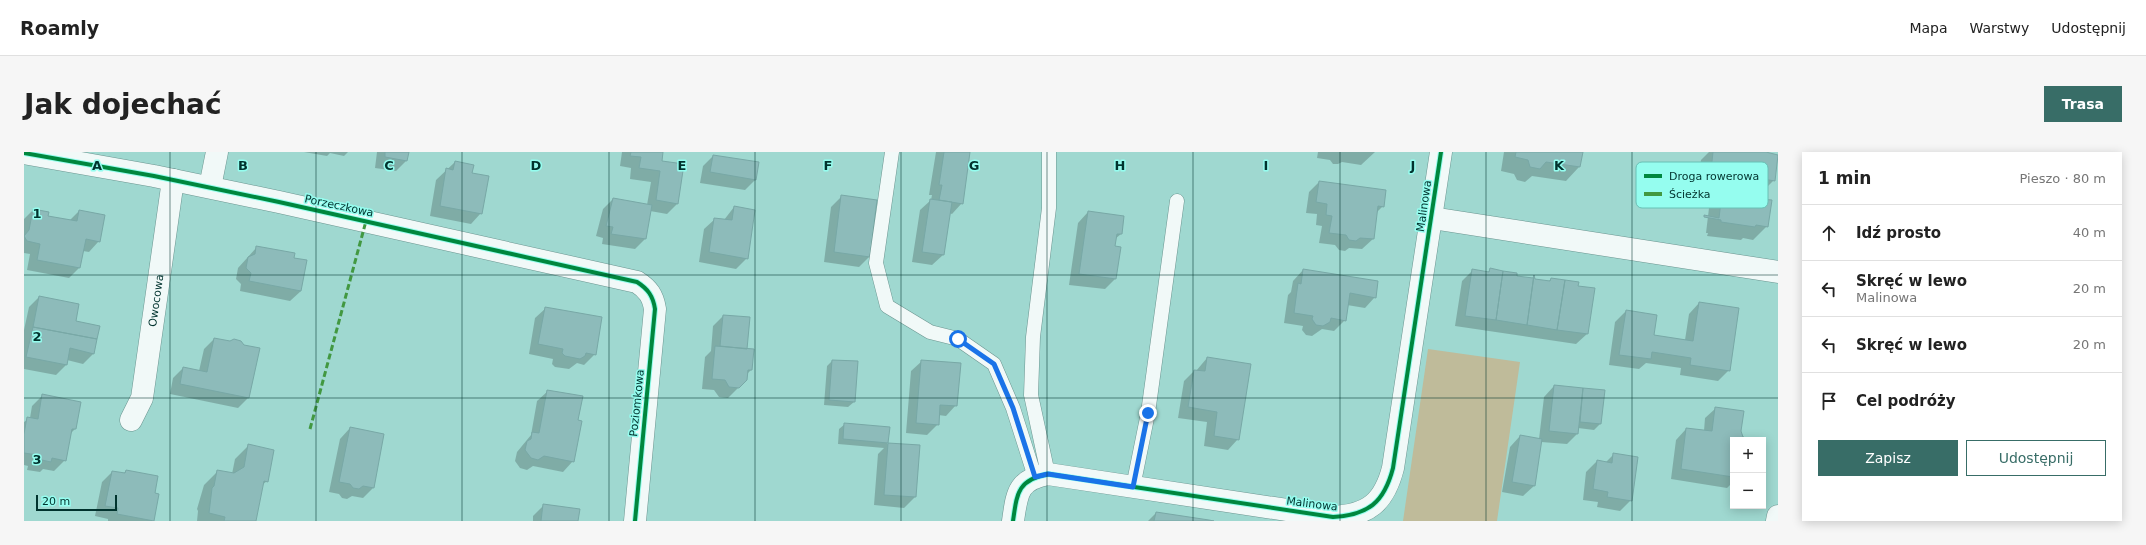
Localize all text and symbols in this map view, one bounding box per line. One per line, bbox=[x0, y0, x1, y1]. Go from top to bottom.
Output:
text: Roamly bbox=[20, 17, 99, 39]
text: Mapa bbox=[1909, 20, 1948, 36]
text: Warstwy bbox=[1970, 20, 2029, 36]
text: Udostępnij bbox=[2051, 20, 2126, 36]
button: Trasa bbox=[2044, 86, 2122, 122]
text: Jak dojechać bbox=[24, 88, 222, 121]
text: A bbox=[92, 158, 102, 173]
text: B bbox=[238, 158, 248, 173]
text: C bbox=[384, 158, 394, 173]
text: D bbox=[531, 158, 542, 173]
text: E bbox=[678, 158, 686, 173]
text: F bbox=[824, 158, 832, 173]
text: G bbox=[969, 158, 979, 173]
text: H bbox=[1115, 158, 1125, 173]
text: I bbox=[1264, 158, 1268, 173]
text: J bbox=[1410, 158, 1415, 173]
text: K bbox=[1554, 158, 1565, 173]
legend bbox=[1636, 162, 1768, 208]
text: 1 min bbox=[1818, 168, 1871, 188]
text: Droga rowerowa bbox=[1669, 170, 1759, 183]
text: Pieszo · 80 m bbox=[2020, 171, 2106, 186]
street label: Malinowa bbox=[1414, 179, 1434, 233]
text: Ścieżka bbox=[1669, 188, 1711, 201]
street label: Porzeczkowa bbox=[303, 192, 375, 220]
text: 1 bbox=[32, 206, 42, 221]
icon: ahead bbox=[1818, 222, 1840, 244]
text: Idź prosto bbox=[1856, 224, 1941, 242]
text: 40 m bbox=[2073, 225, 2106, 240]
text: Skręć w lewo bbox=[1856, 272, 1967, 290]
street label: Owocowa bbox=[146, 273, 166, 328]
icon: left bbox=[1818, 278, 1840, 300]
text: 20 m bbox=[2073, 281, 2106, 296]
text: Malinowa bbox=[1856, 290, 1917, 305]
text: 2 bbox=[32, 329, 42, 344]
route start bbox=[949, 330, 967, 348]
icon: left bbox=[1818, 334, 1840, 356]
text: Skręć w lewo bbox=[1856, 336, 1967, 354]
text: 20 m bbox=[2073, 337, 2106, 352]
street label: Poziomkowa bbox=[627, 369, 647, 437]
icon: arrive bbox=[1818, 390, 1840, 412]
text: Cel podróży bbox=[1856, 392, 1956, 410]
route end bbox=[1139, 404, 1157, 422]
map controls bbox=[1730, 437, 1766, 509]
button: + bbox=[1730, 437, 1766, 473]
button: Zapisz bbox=[1818, 440, 1958, 476]
button: Udostępnij bbox=[1966, 440, 2106, 476]
text: 3 bbox=[32, 452, 42, 467]
button: − bbox=[1730, 473, 1766, 509]
scale bar bbox=[36, 493, 117, 512]
street label: Malinowa bbox=[1286, 494, 1338, 514]
text: 20 m bbox=[42, 495, 70, 508]

